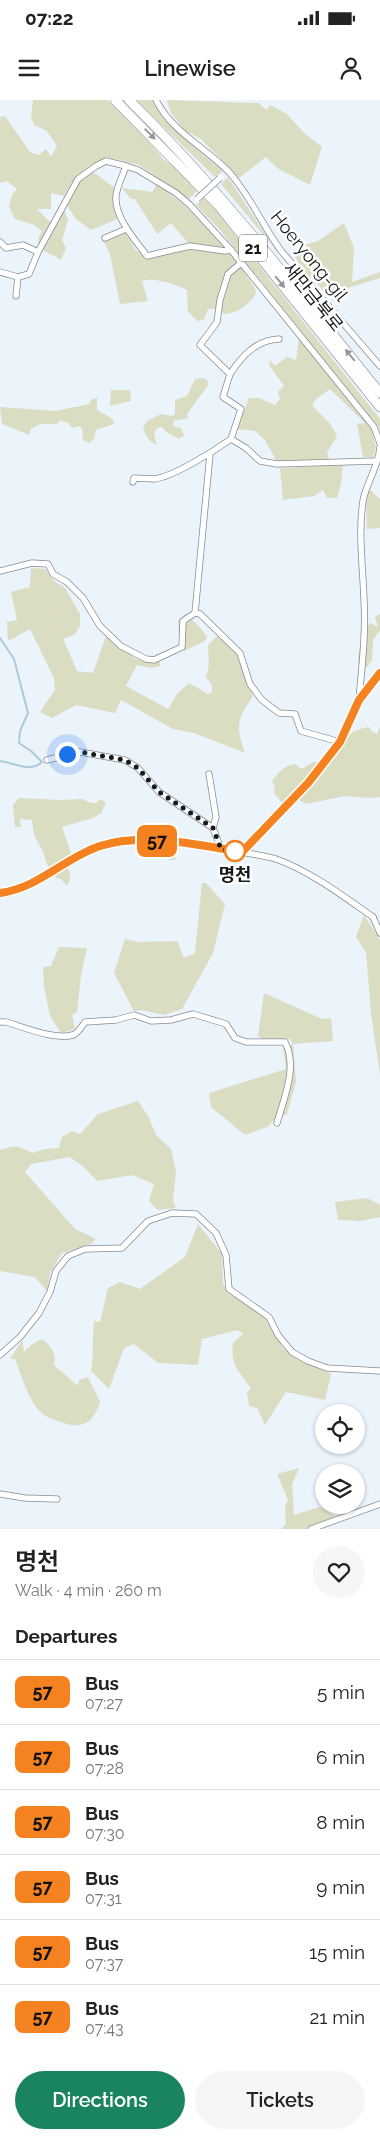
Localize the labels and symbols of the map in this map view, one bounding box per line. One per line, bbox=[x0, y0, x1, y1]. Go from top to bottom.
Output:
one-way arrow bbox=[144, 128, 156, 140]
street label: Hoeryong-gil bbox=[267, 206, 352, 305]
road number: 21 bbox=[239, 234, 267, 262]
street label: 새만금북로 bbox=[279, 258, 348, 335]
one-way arrow bbox=[275, 275, 286, 288]
one-way arrow bbox=[344, 349, 355, 362]
your location bbox=[55, 742, 80, 767]
line badge: 57 bbox=[134, 825, 180, 857]
marker: 명천 bbox=[224, 840, 246, 862]
place label: 명천 bbox=[218, 864, 252, 885]

